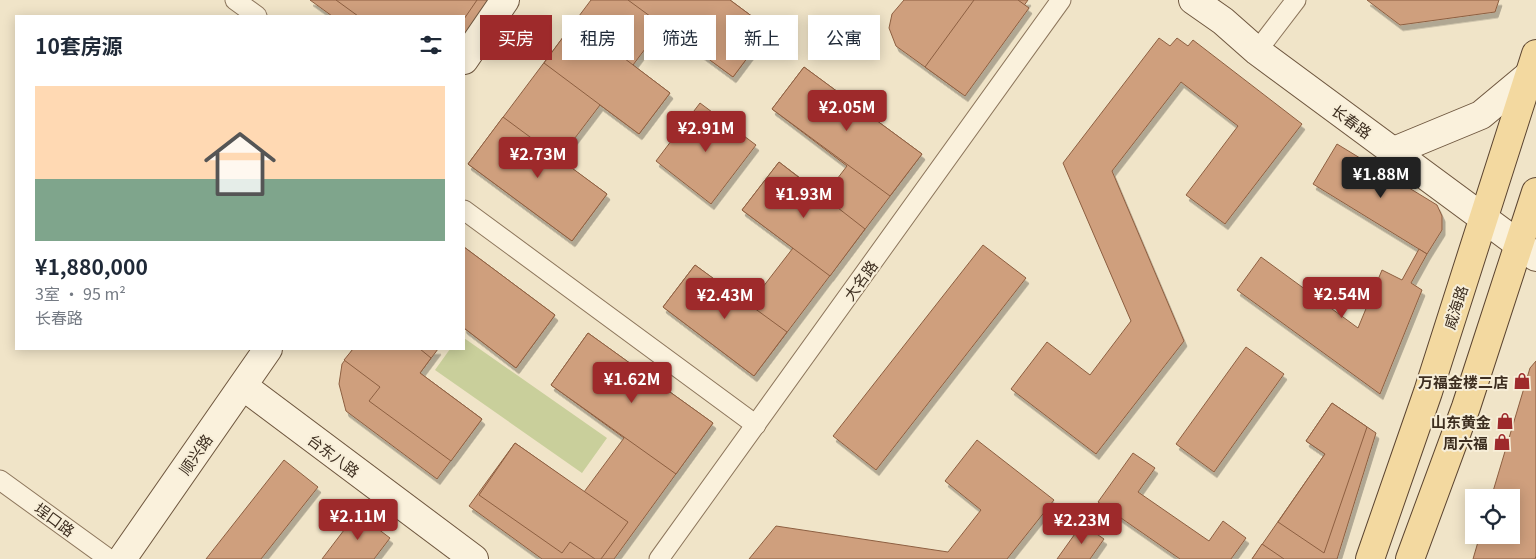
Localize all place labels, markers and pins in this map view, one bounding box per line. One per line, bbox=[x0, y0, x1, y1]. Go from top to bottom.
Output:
pin: ¥2.05M bbox=[806, 90, 888, 132]
pin: ¥2.91M bbox=[665, 110, 747, 153]
pin: ¥2.73M bbox=[497, 136, 579, 179]
pin: ¥1.88M bbox=[1340, 156, 1422, 199]
pin: ¥1.93M bbox=[763, 176, 845, 219]
pin: ¥2.54M bbox=[1301, 276, 1383, 319]
pin: ¥2.43M bbox=[684, 278, 766, 320]
pin: ¥1.62M bbox=[591, 362, 673, 404]
place label: 万福金楼二店 bbox=[1418, 371, 1508, 392]
shop icon: 万福金楼二店 bbox=[1512, 371, 1532, 391]
place label: 山东黄金 bbox=[1431, 411, 1491, 432]
shop icon: 山东黄金 bbox=[1495, 411, 1515, 431]
place label: 周六福 bbox=[1443, 432, 1488, 453]
shop icon: 周六福 bbox=[1492, 432, 1512, 452]
pin: ¥2.11M bbox=[317, 498, 399, 541]
pin: ¥2.23M bbox=[1041, 502, 1123, 545]

